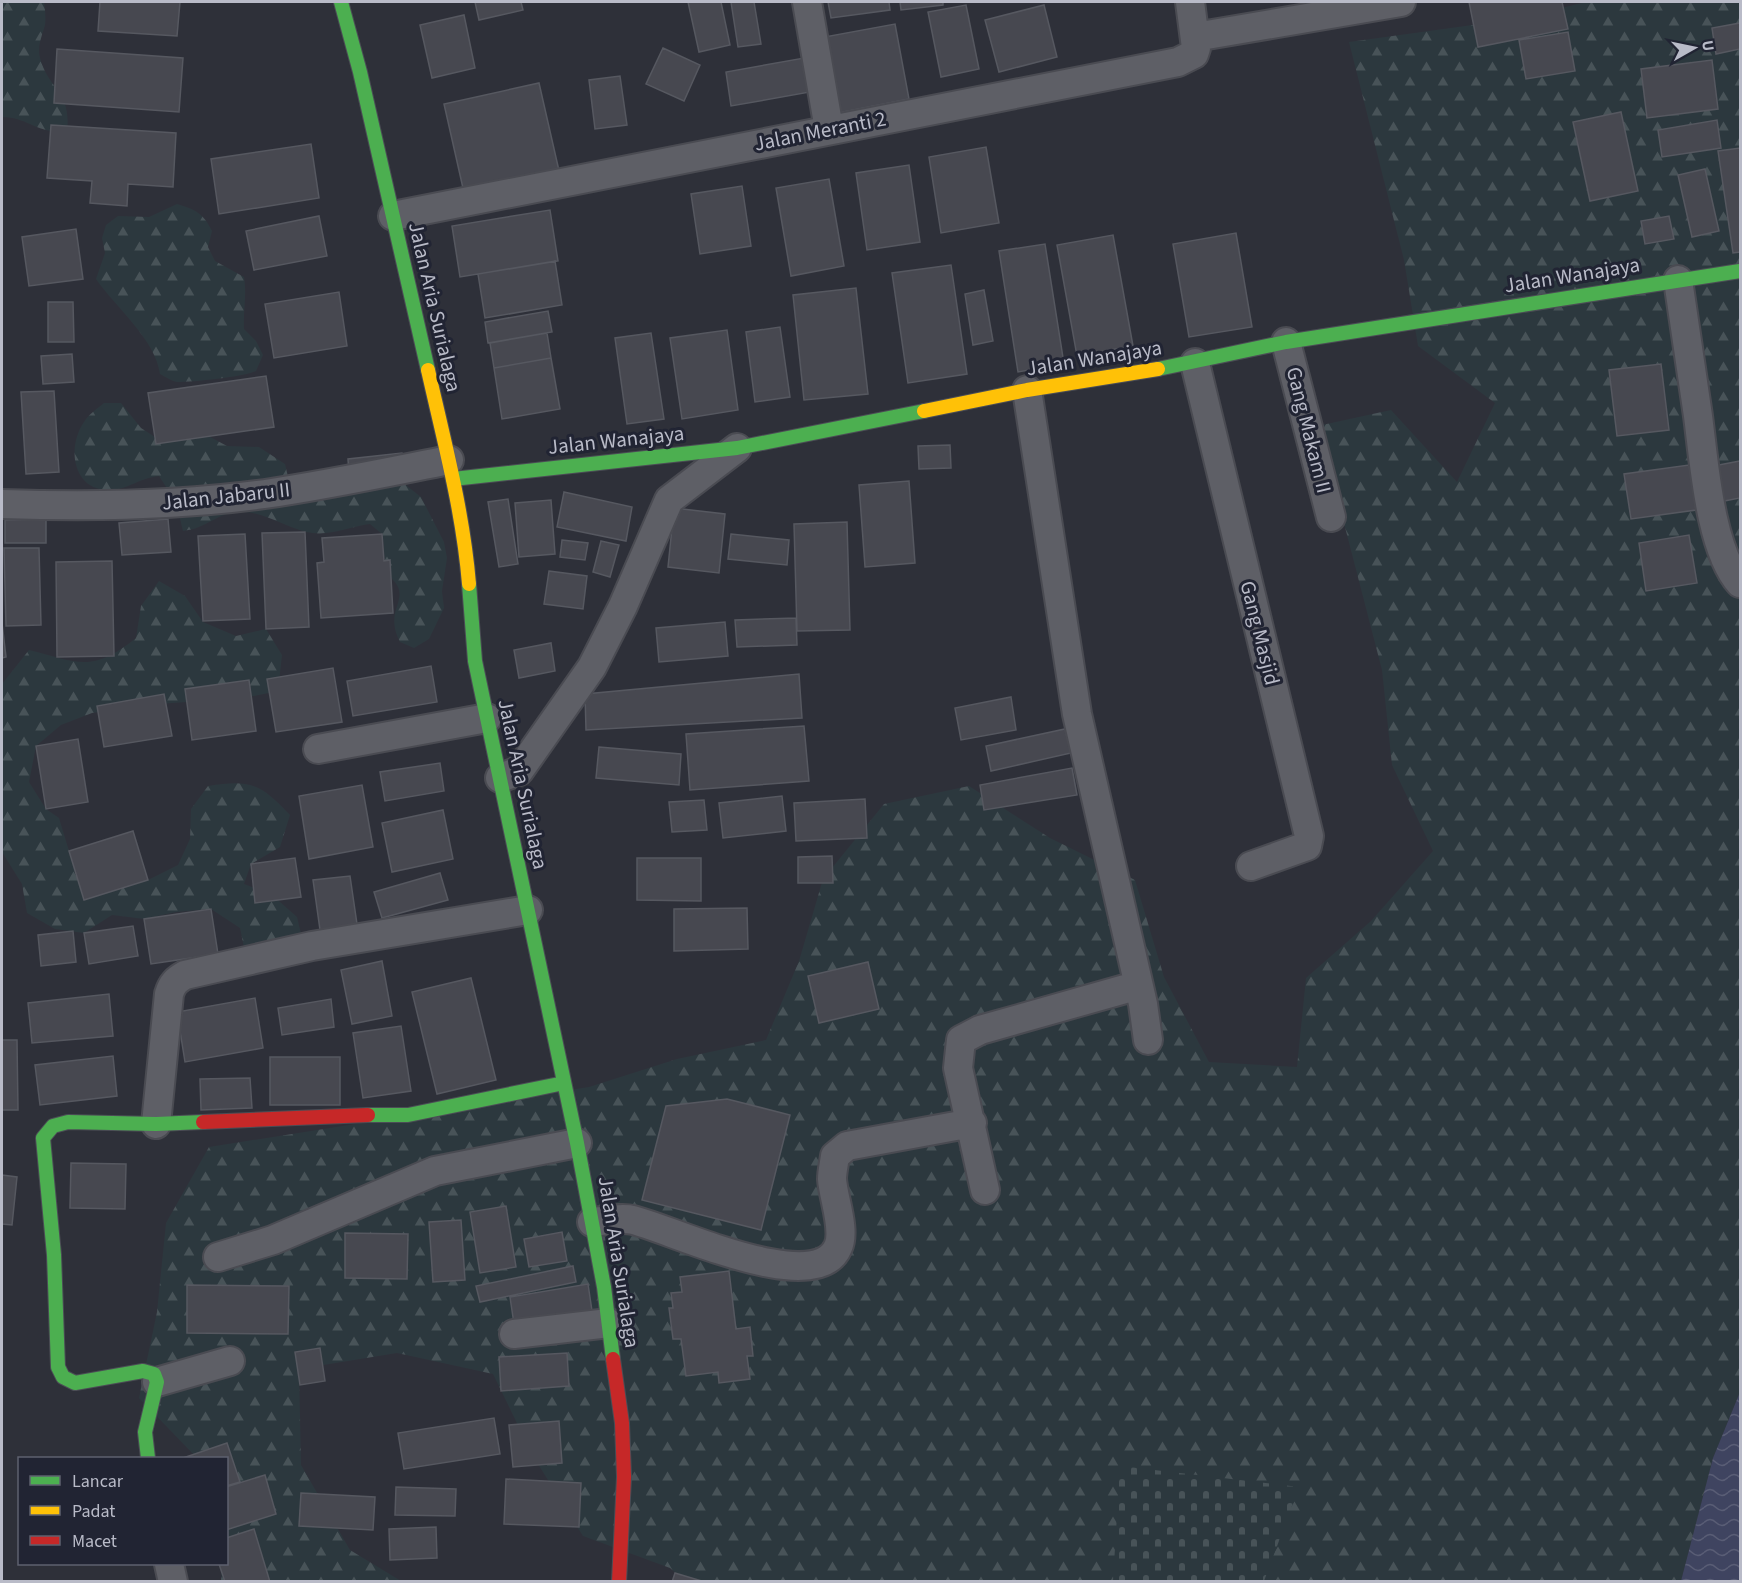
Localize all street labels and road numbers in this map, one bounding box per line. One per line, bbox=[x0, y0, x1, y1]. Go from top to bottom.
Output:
street label: Jalan Meranti 2 bbox=[752, 104, 888, 158]
street label: Jalan Aria Surialaga bbox=[401, 219, 469, 395]
street label: Jalan Wanajaya bbox=[1502, 249, 1642, 301]
street label: Jalan Wanajaya bbox=[1024, 332, 1164, 384]
street label: Gang Makam II bbox=[1279, 364, 1339, 496]
street label: Jalan Wanajaya bbox=[546, 418, 686, 462]
street label: Jalan Jabaru II bbox=[160, 474, 292, 518]
street label: Gang Masjid bbox=[1233, 578, 1287, 688]
street label: Jalan Aria Surialaga bbox=[490, 696, 556, 872]
street label: Jalan Aria Surialaga bbox=[591, 1174, 647, 1350]

